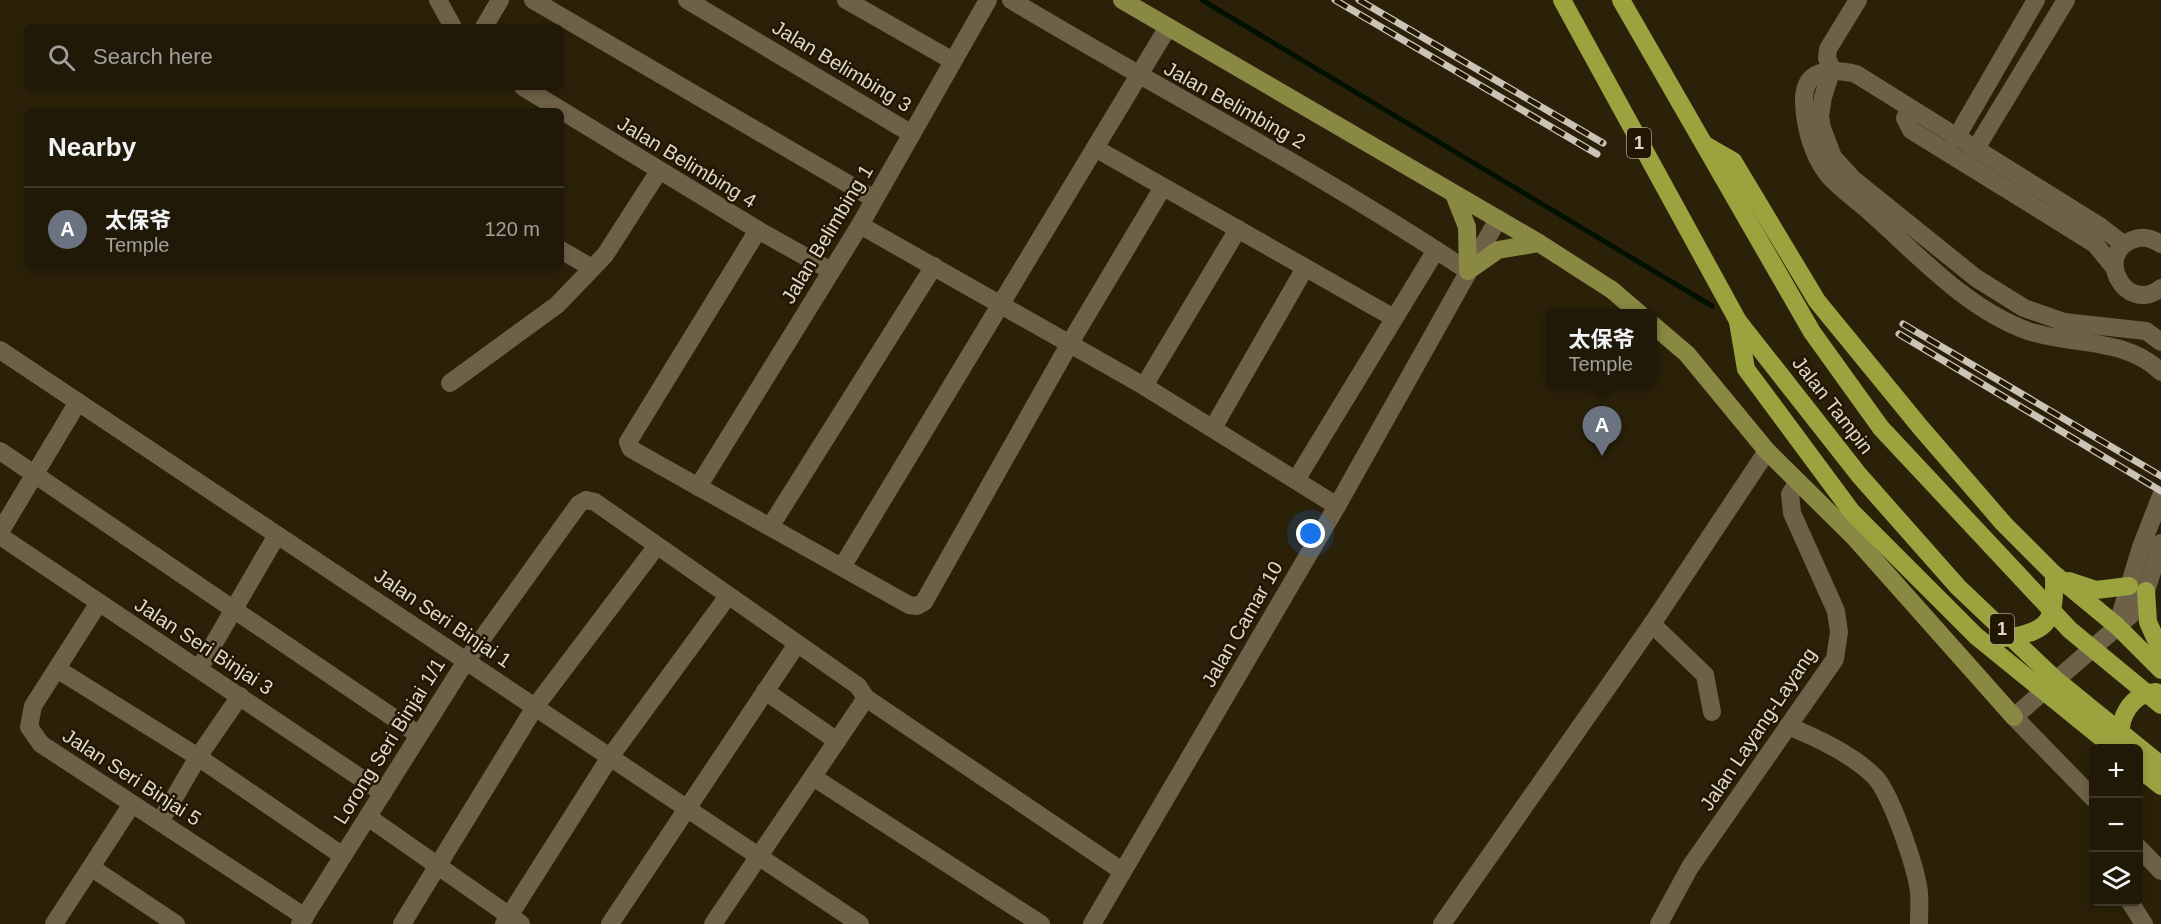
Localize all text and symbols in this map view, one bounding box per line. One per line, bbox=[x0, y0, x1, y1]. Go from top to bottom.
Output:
street label: Jalan Belimbing 3 bbox=[769, 16, 915, 116]
search box bbox=[24, 24, 564, 90]
icon: search bbox=[45, 41, 78, 74]
text: Search here bbox=[93, 44, 213, 69]
street label: Jalan Belimbing 2 bbox=[1161, 57, 1309, 153]
street label: Jalan Belimbing 4 bbox=[614, 112, 760, 212]
road number: 1 bbox=[1627, 128, 1651, 158]
text: Nearby bbox=[48, 132, 136, 162]
street label: Jalan Belimbing 1 bbox=[777, 161, 877, 307]
text: 太保爷 bbox=[105, 208, 171, 233]
text: A bbox=[60, 218, 75, 240]
text: 120 m bbox=[484, 218, 540, 240]
text: Temple bbox=[105, 234, 169, 256]
popup bbox=[1546, 309, 1657, 387]
text: 太保爷 bbox=[1568, 327, 1635, 352]
street label: Jalan Tampin bbox=[1788, 352, 1878, 458]
text: Temple bbox=[1568, 353, 1633, 375]
pin: A bbox=[1582, 406, 1622, 456]
your location bbox=[1296, 519, 1325, 548]
street label: Jalan Camar 10 bbox=[1197, 557, 1287, 691]
street label: Jalan Seri Binjai 1 bbox=[370, 564, 516, 672]
street label: Jalan Seri Binjai 3 bbox=[131, 593, 277, 699]
road number: 1 bbox=[1990, 614, 2014, 644]
street label: Jalan Layang-Layang bbox=[1695, 644, 1821, 814]
street label: Lorong Seri Binjai 1/1 bbox=[329, 654, 449, 828]
street label: Jalan Seri Binjai 5 bbox=[59, 724, 205, 830]
map controls bbox=[2089, 744, 2143, 906]
button: + bbox=[2089, 744, 2143, 798]
button: − bbox=[2089, 798, 2143, 852]
button: layers bbox=[2089, 852, 2143, 906]

